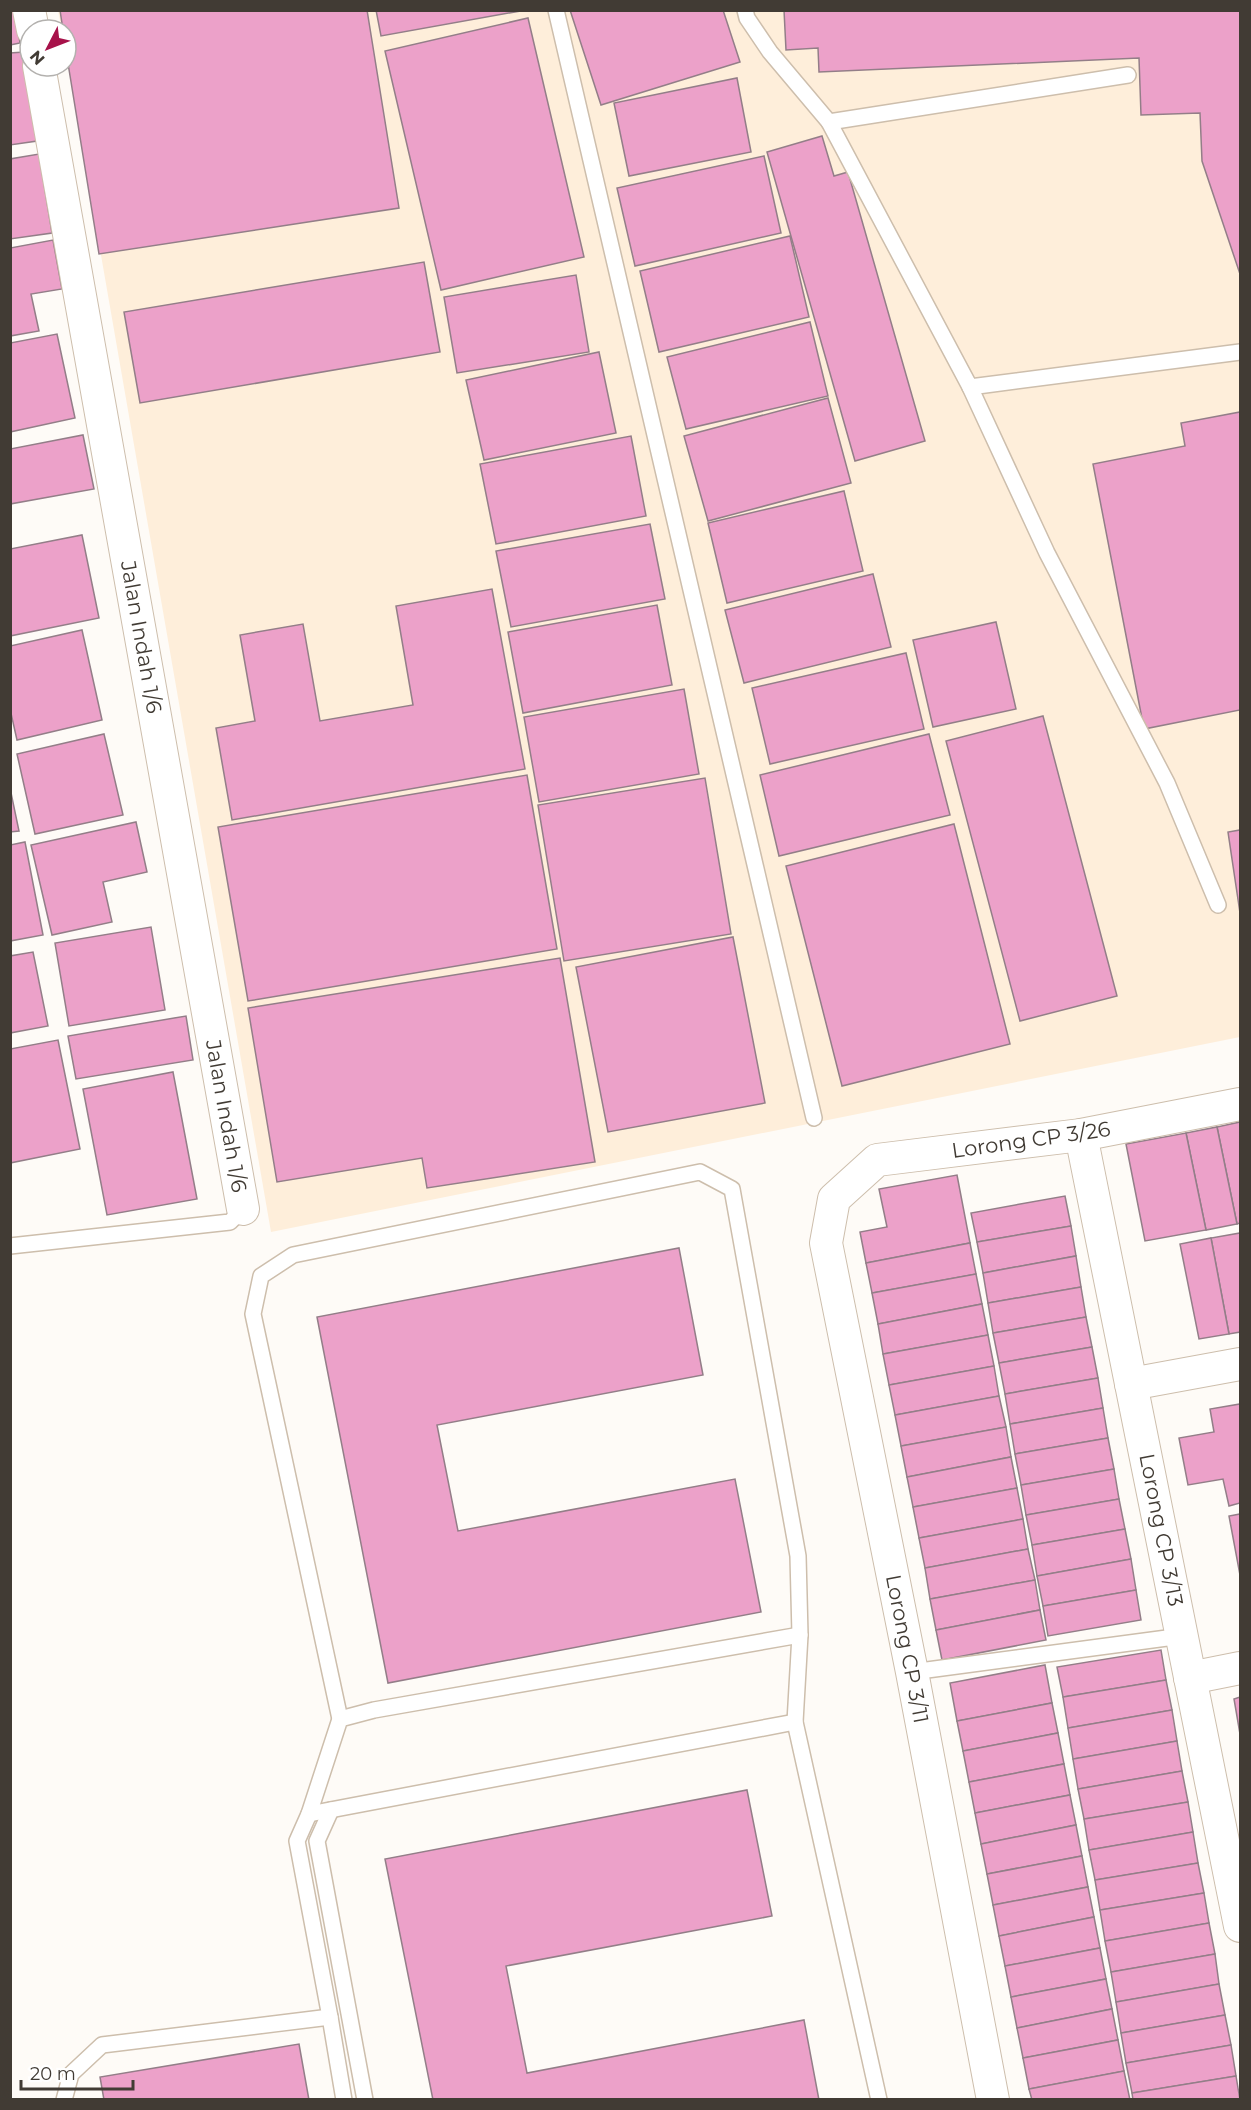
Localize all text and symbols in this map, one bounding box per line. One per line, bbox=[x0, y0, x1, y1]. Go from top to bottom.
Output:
north arrow bbox=[18, 18, 78, 78]
text: N bbox=[26, 47, 49, 69]
street label: Jalan Indah 1/6 bbox=[116, 558, 167, 715]
street label: Jalan Indah 1/6 bbox=[201, 1037, 252, 1194]
street label: Lorong CP 3/26 bbox=[950, 1116, 1112, 1163]
street label: Lorong CP 3/13 bbox=[1134, 1451, 1189, 1608]
street label: Lorong CP 3/11 bbox=[881, 1572, 934, 1725]
scale bar bbox=[21, 2053, 134, 2091]
text: 20 m bbox=[30, 2063, 76, 2085]

